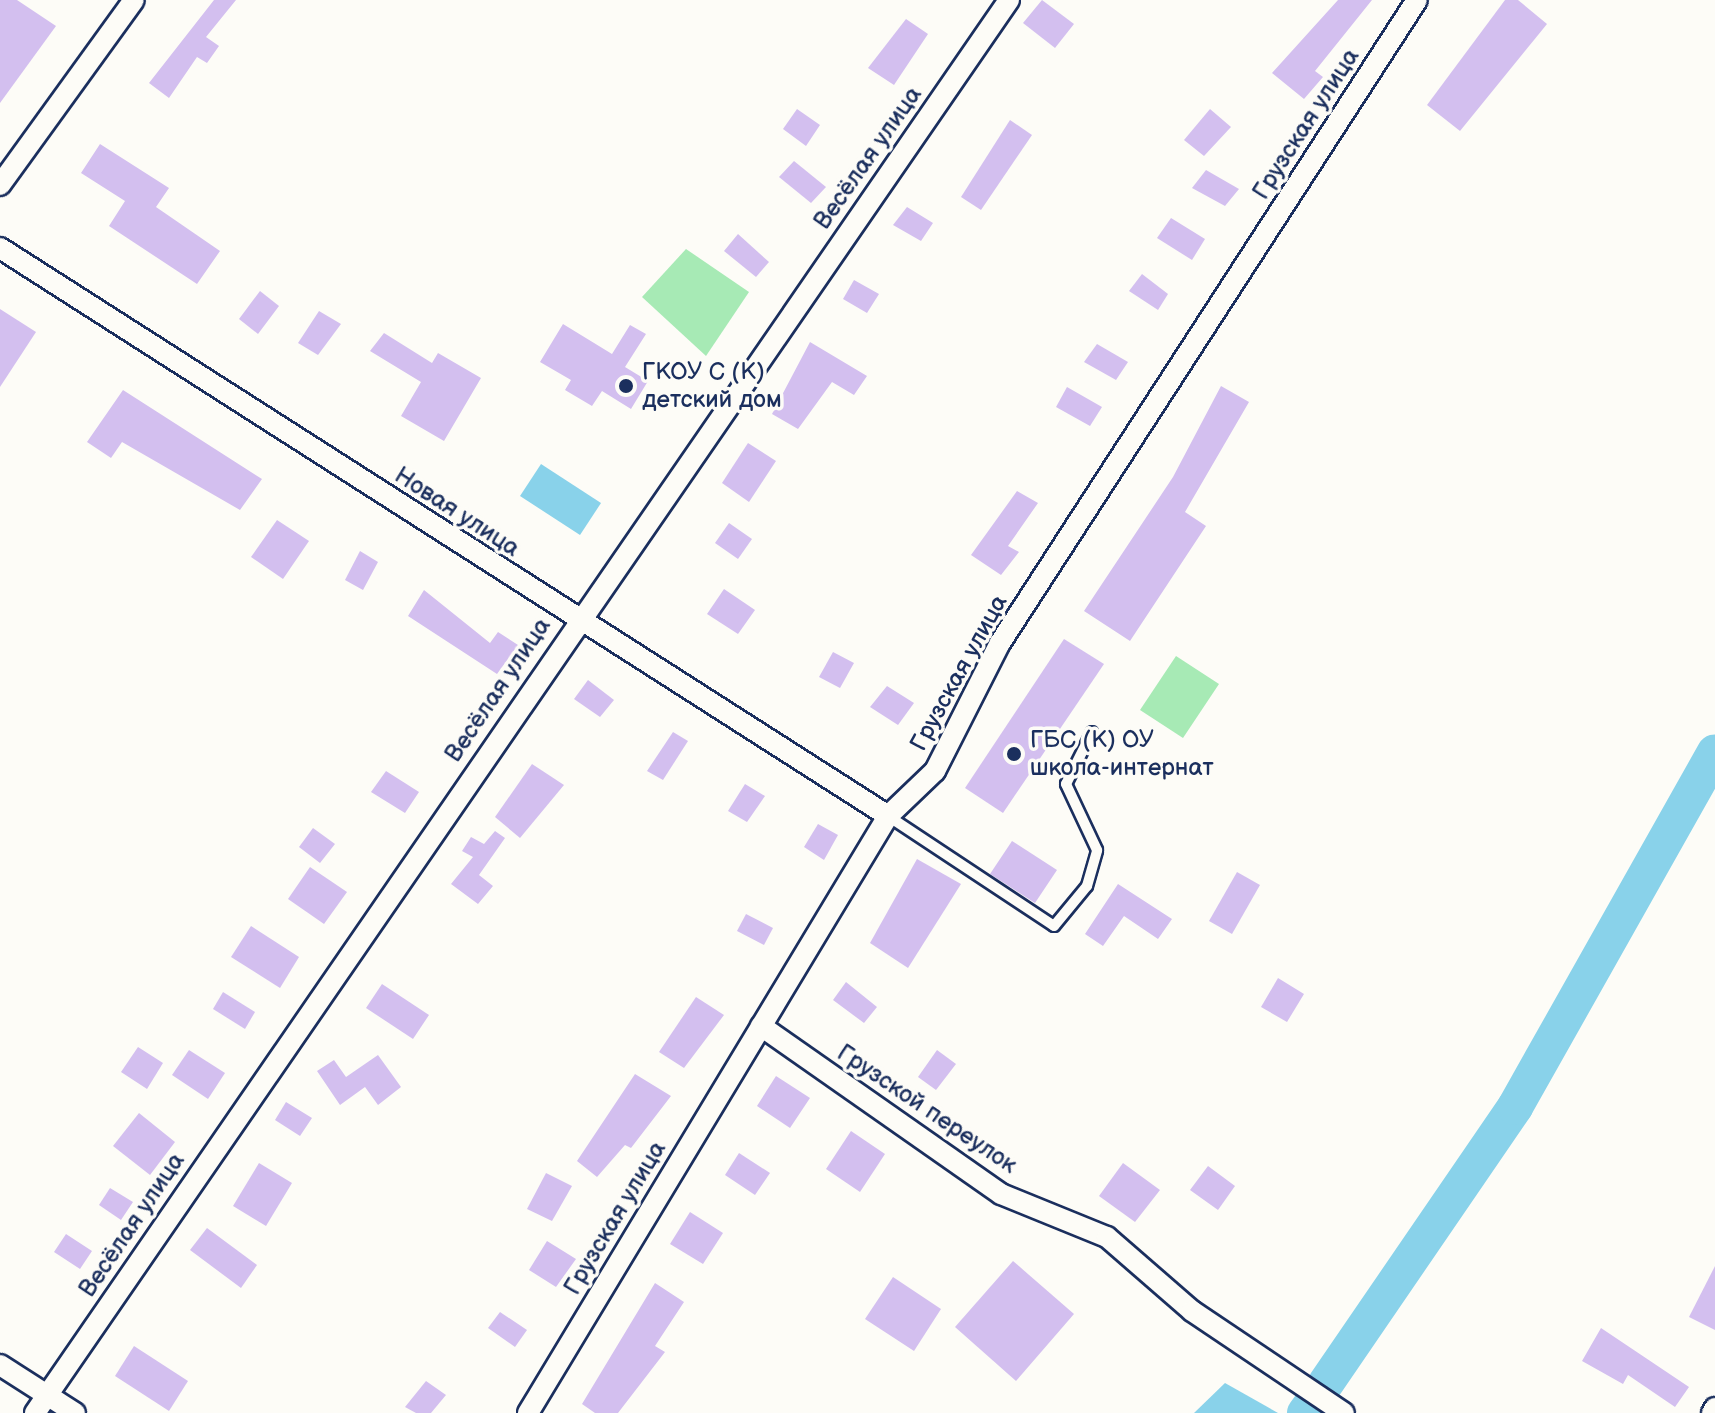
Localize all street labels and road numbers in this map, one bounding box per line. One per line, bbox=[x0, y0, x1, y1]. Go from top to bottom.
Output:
street label: Грузская улица bbox=[1247, 43, 1365, 205]
street label: Весёлая улица bbox=[808, 81, 928, 235]
street label: Новая улица bbox=[389, 461, 525, 563]
street label: Грузская улица bbox=[904, 590, 1014, 756]
street label: Весёлая улица bbox=[439, 612, 557, 768]
street label: Грузской переулок bbox=[832, 1038, 1022, 1180]
street label: Грузская улица bbox=[558, 1136, 672, 1300]
street label: Весёлая улица bbox=[73, 1147, 191, 1303]

